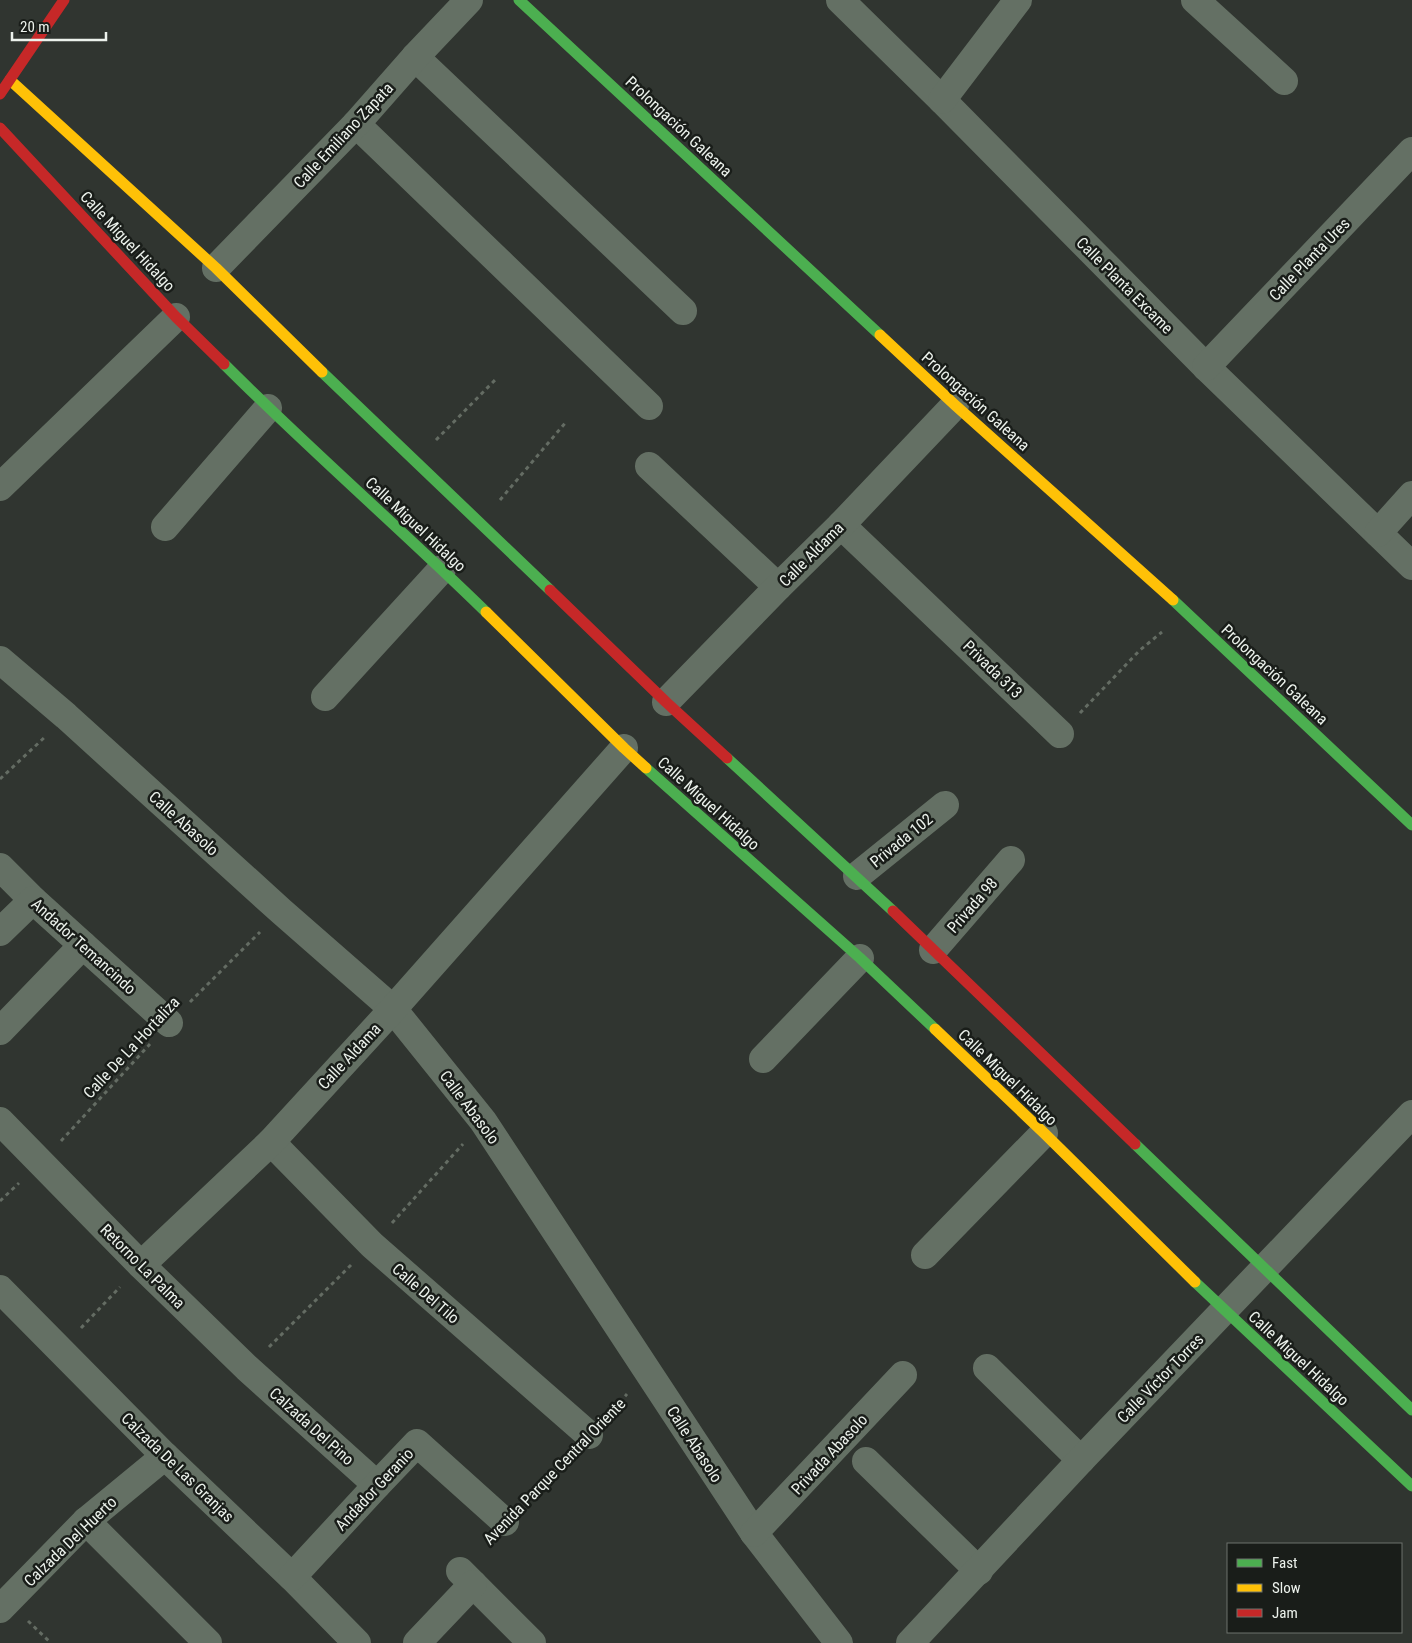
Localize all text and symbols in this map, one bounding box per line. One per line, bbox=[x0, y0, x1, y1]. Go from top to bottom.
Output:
scale bar bbox=[12, 10, 106, 42]
text: 20 m bbox=[20, 18, 50, 36]
street label: Prolongación Galeana bbox=[622, 72, 736, 181]
street label: Calle Emiliano Zapata bbox=[290, 79, 397, 192]
street label: Calle Miguel Hidalgo bbox=[76, 187, 179, 295]
street label: Calle Planta Ures bbox=[1265, 214, 1354, 305]
street label: Calle Planta Excame bbox=[1072, 233, 1177, 338]
street label: Prolongación Galeana bbox=[918, 348, 1033, 455]
street label: Calle Miguel Hidalgo bbox=[362, 473, 470, 576]
street label: Calle Aldama bbox=[775, 518, 848, 591]
street label: Prolongación Galeana bbox=[1218, 620, 1332, 729]
street label: Privada 313 bbox=[959, 637, 1026, 702]
street label: Calle Miguel Hidalgo bbox=[654, 753, 763, 854]
street label: Calle Abasolo bbox=[145, 787, 222, 860]
street label: Privada 102 bbox=[866, 809, 936, 871]
street label: Privada 98 bbox=[943, 874, 1001, 937]
street label: Andador Temancindo bbox=[27, 894, 140, 998]
street label: Calle De La Hortaliza bbox=[79, 993, 183, 1102]
street label: Calle Aldama bbox=[314, 1019, 385, 1093]
street label: Calle Miguel Hidalgo bbox=[954, 1025, 1061, 1129]
street label: Calle Abasolo bbox=[436, 1067, 503, 1148]
street label: Retorno La Palma bbox=[96, 1220, 189, 1313]
street label: Calle Del Tilo bbox=[388, 1259, 463, 1328]
street label: Calle Miguel Hidalgo bbox=[1245, 1307, 1353, 1410]
street label: Calle Víctor Torres bbox=[1113, 1330, 1208, 1427]
street label: Calzada Del Pino bbox=[266, 1384, 358, 1469]
street label: Avenida Parque Central Oriente bbox=[479, 1394, 629, 1548]
street label: Calle Abasolo bbox=[663, 1403, 726, 1486]
street label: Calzada De Las Granjas bbox=[118, 1409, 238, 1526]
street label: Privada Abasolo bbox=[787, 1410, 871, 1498]
street label: Andador Geranio bbox=[331, 1444, 417, 1534]
street label: Calzada Del Huerto bbox=[20, 1492, 121, 1590]
legend bbox=[1227, 1543, 1402, 1633]
text: Fast bbox=[1272, 1554, 1297, 1572]
text: Slow bbox=[1272, 1579, 1301, 1597]
text: Jam bbox=[1272, 1604, 1298, 1622]

